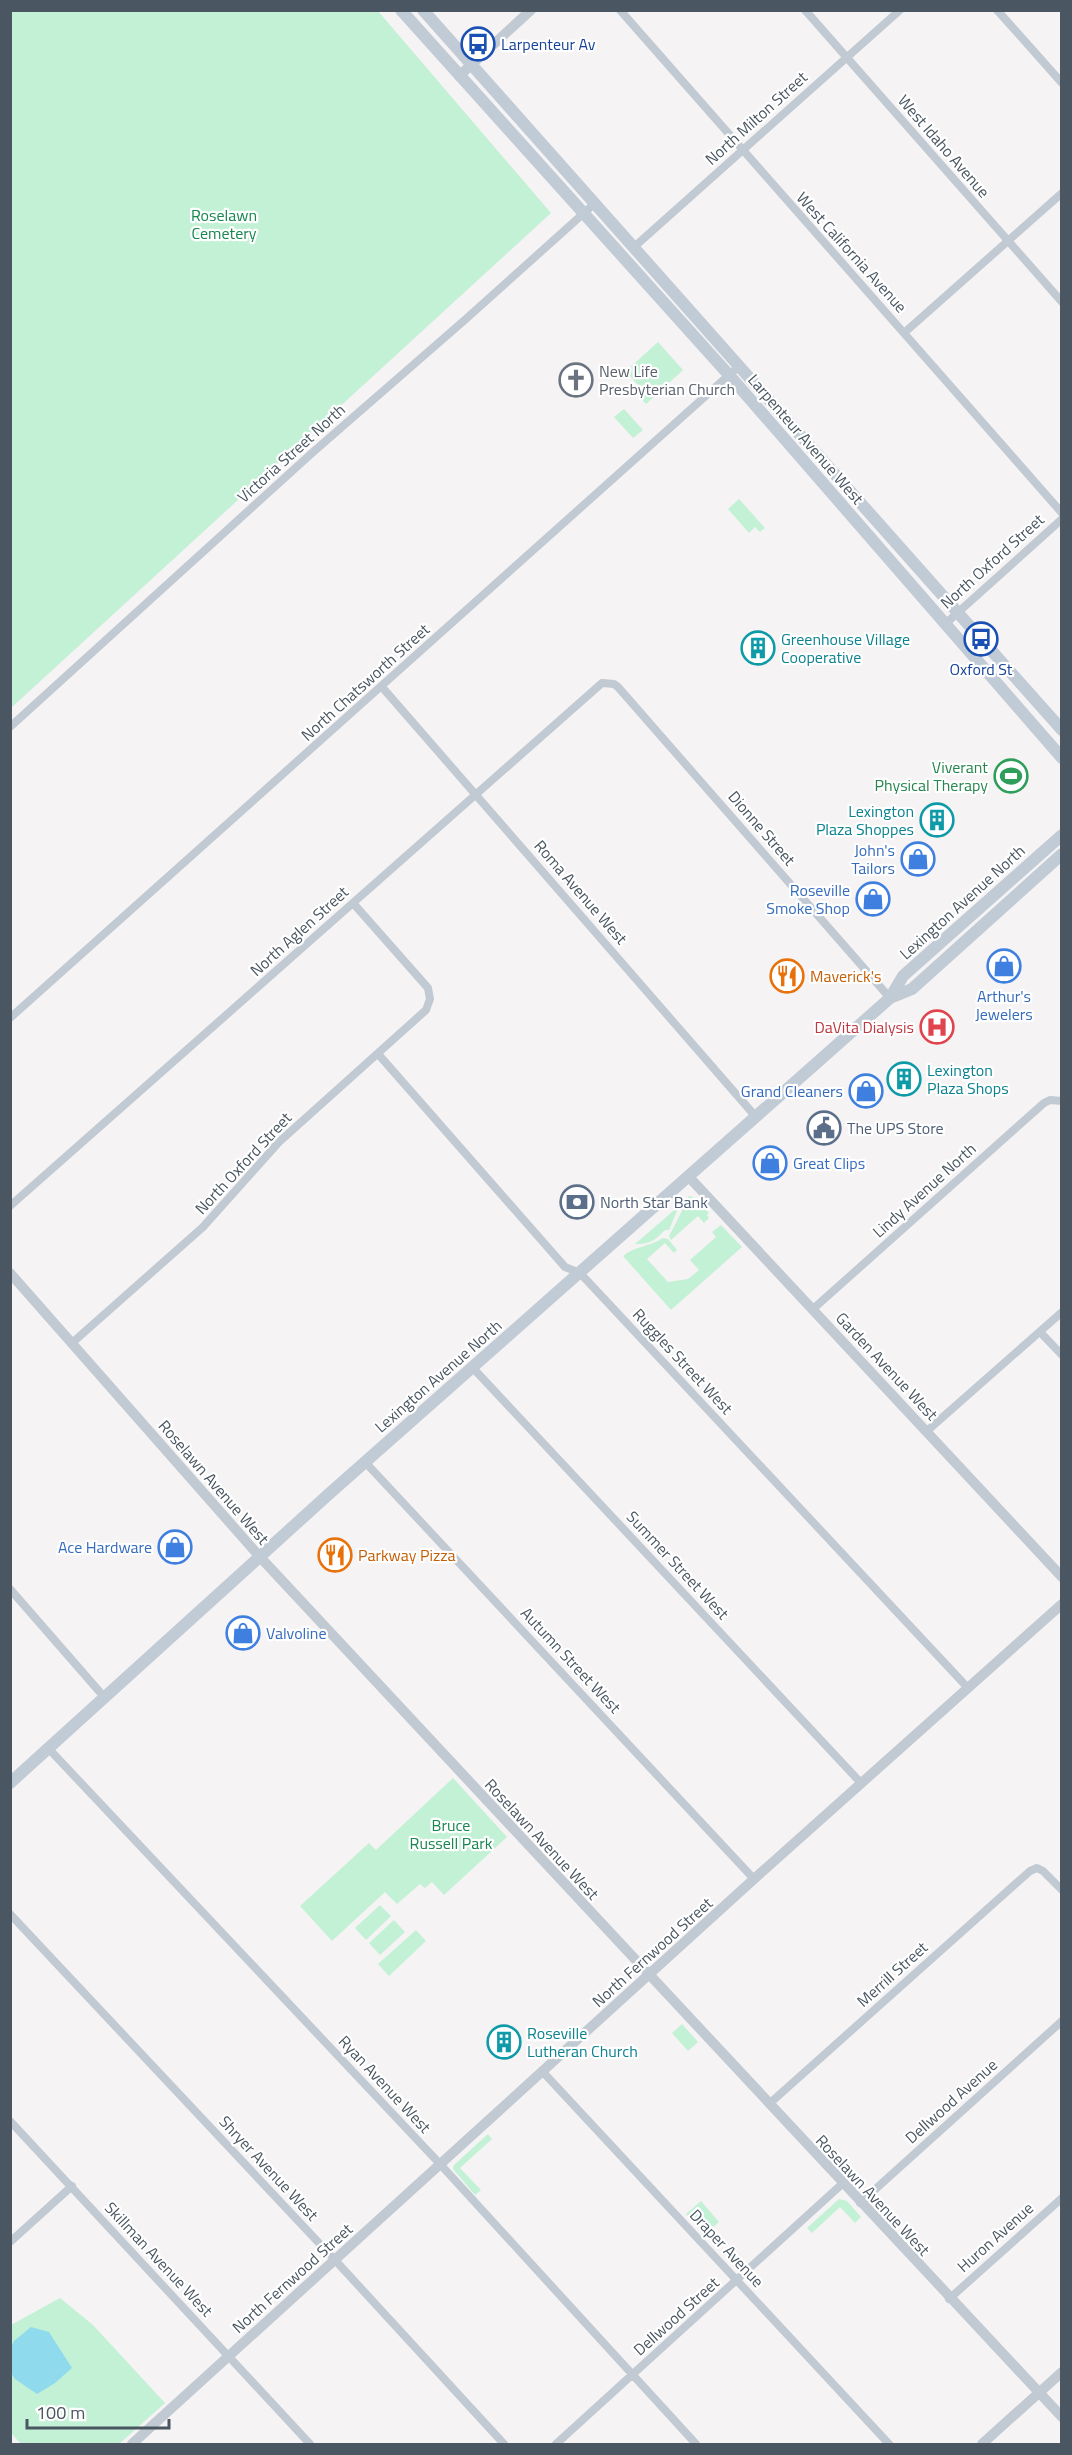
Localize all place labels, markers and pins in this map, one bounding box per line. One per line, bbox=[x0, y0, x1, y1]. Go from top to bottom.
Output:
bus stop icon: Larpenteur Av bbox=[460, 26, 496, 62]
place label: Larpenteur Av bbox=[501, 32, 596, 56]
place label: New Life Presbyterian Church bbox=[599, 359, 735, 401]
church icon: New Life Presbyterian Church bbox=[558, 362, 594, 398]
bus stop icon: Oxford St bbox=[963, 621, 999, 657]
place label: Greenhouse Village Cooperative bbox=[781, 627, 910, 669]
building icon: Greenhouse Village Cooperative bbox=[740, 630, 776, 666]
place label: Oxford St bbox=[950, 657, 1013, 681]
place label: Viverant Physical Therapy bbox=[875, 755, 988, 797]
sports icon: Viverant Physical Therapy bbox=[993, 758, 1029, 794]
place label: Lexington Plaza Shoppes bbox=[816, 799, 914, 841]
building icon: Lexington Plaza Shoppes bbox=[919, 802, 955, 838]
place label: John's Tailors bbox=[851, 838, 895, 880]
shop icon: John's Tailors bbox=[900, 841, 936, 877]
place label: Roseville Smoke Shop bbox=[766, 878, 850, 920]
shop icon: Roseville Smoke Shop bbox=[855, 881, 891, 917]
shop icon: Arthur's Jewelers bbox=[986, 948, 1022, 984]
restaurant icon: Maverick's bbox=[769, 958, 805, 994]
place label: Maverick's bbox=[810, 964, 881, 988]
place label: Arthur's Jewelers bbox=[975, 984, 1033, 1026]
hospital icon: DaVita Dialysis bbox=[919, 1009, 955, 1045]
place label: DaVita Dialysis bbox=[815, 1015, 914, 1039]
place label: Lexington Plaza Shops bbox=[927, 1058, 1009, 1100]
building icon: Lexington Plaza Shops bbox=[886, 1061, 922, 1097]
shop icon: Grand Cleaners bbox=[848, 1073, 884, 1109]
place label: Grand Cleaners bbox=[741, 1079, 843, 1103]
public building icon: The UPS Store bbox=[806, 1110, 842, 1146]
place label: The UPS Store bbox=[847, 1116, 944, 1140]
shop icon: Great Clips bbox=[752, 1145, 788, 1181]
place label: Great Clips bbox=[793, 1151, 865, 1175]
bank icon: North Star Bank bbox=[559, 1184, 595, 1220]
place label: North Star Bank bbox=[600, 1190, 708, 1214]
shop icon: Ace Hardware bbox=[157, 1529, 193, 1565]
place label: Ace Hardware bbox=[58, 1535, 152, 1559]
restaurant icon: Parkway Pizza bbox=[317, 1537, 353, 1573]
place label: Parkway Pizza bbox=[358, 1543, 456, 1567]
shop icon: Valvoline bbox=[225, 1615, 261, 1651]
place label: Valvoline bbox=[266, 1621, 326, 1645]
place label: Roseville Lutheran Church bbox=[527, 2021, 638, 2063]
building icon: Roseville Lutheran Church bbox=[486, 2024, 522, 2060]

